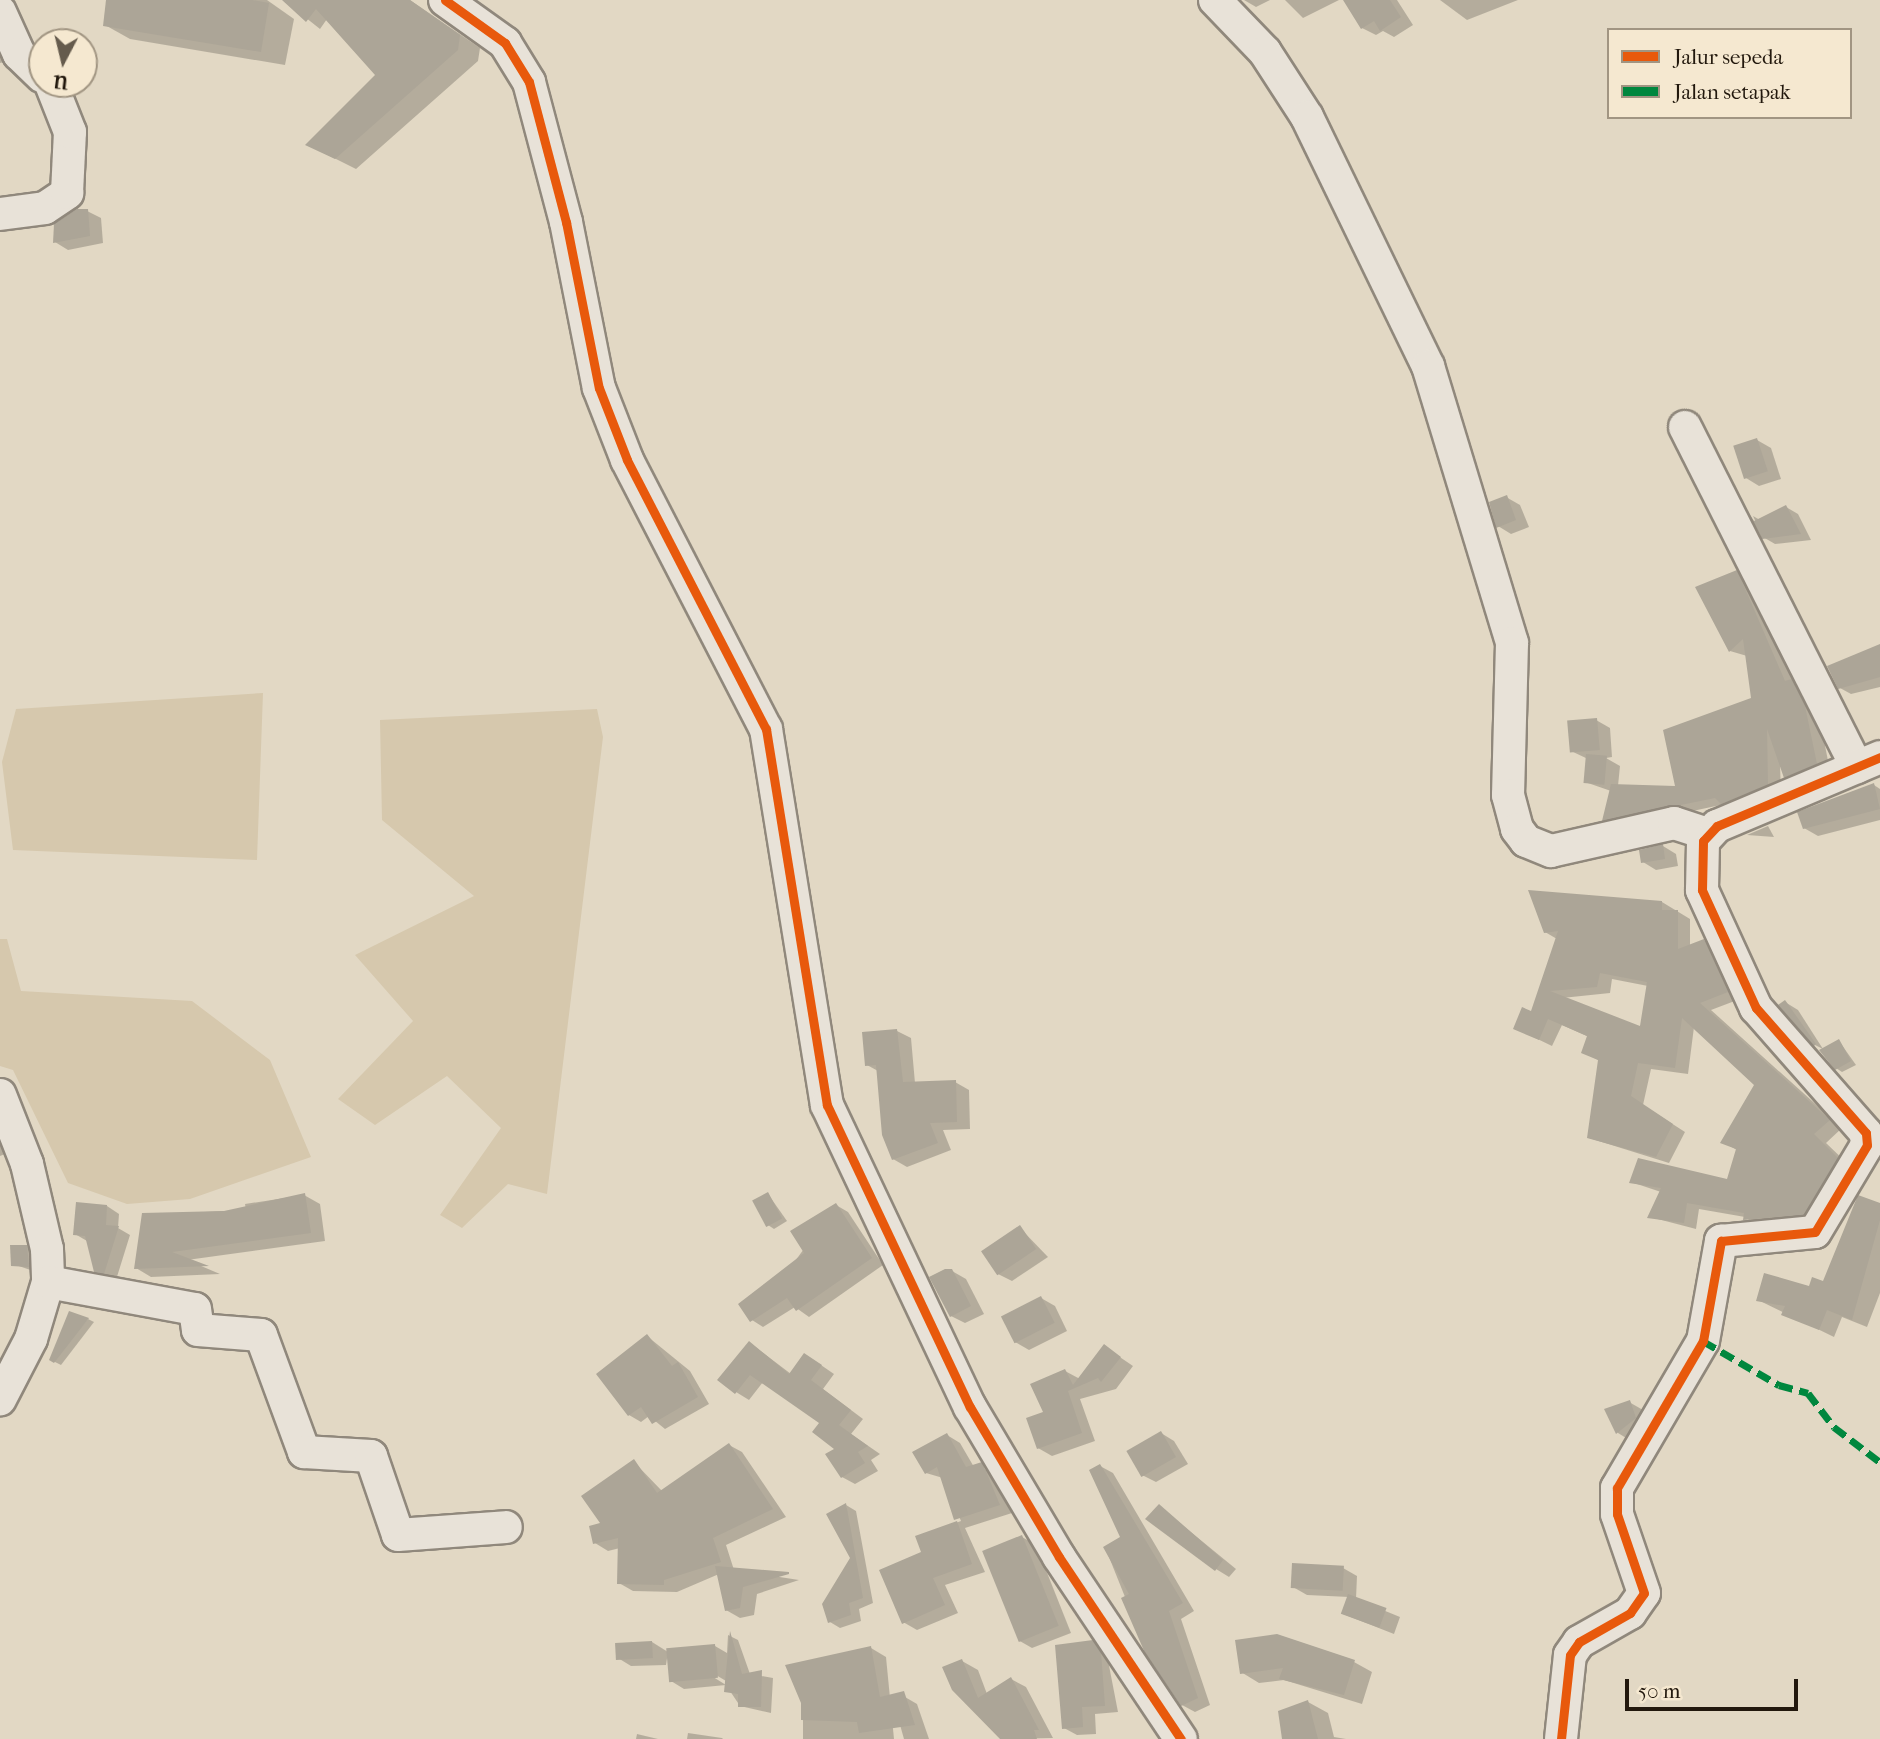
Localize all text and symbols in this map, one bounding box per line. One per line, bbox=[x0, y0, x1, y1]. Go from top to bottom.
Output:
north arrow bbox=[28, 28, 98, 98]
legend bbox=[1607, 28, 1852, 119]
text: Jalur sepeda bbox=[1674, 45, 1783, 69]
text: U bbox=[52, 70, 69, 94]
text: Jalan setapak bbox=[1674, 80, 1791, 104]
scale bar bbox=[1628, 1666, 1801, 1710]
text: 50 m bbox=[1638, 1679, 1681, 1703]

